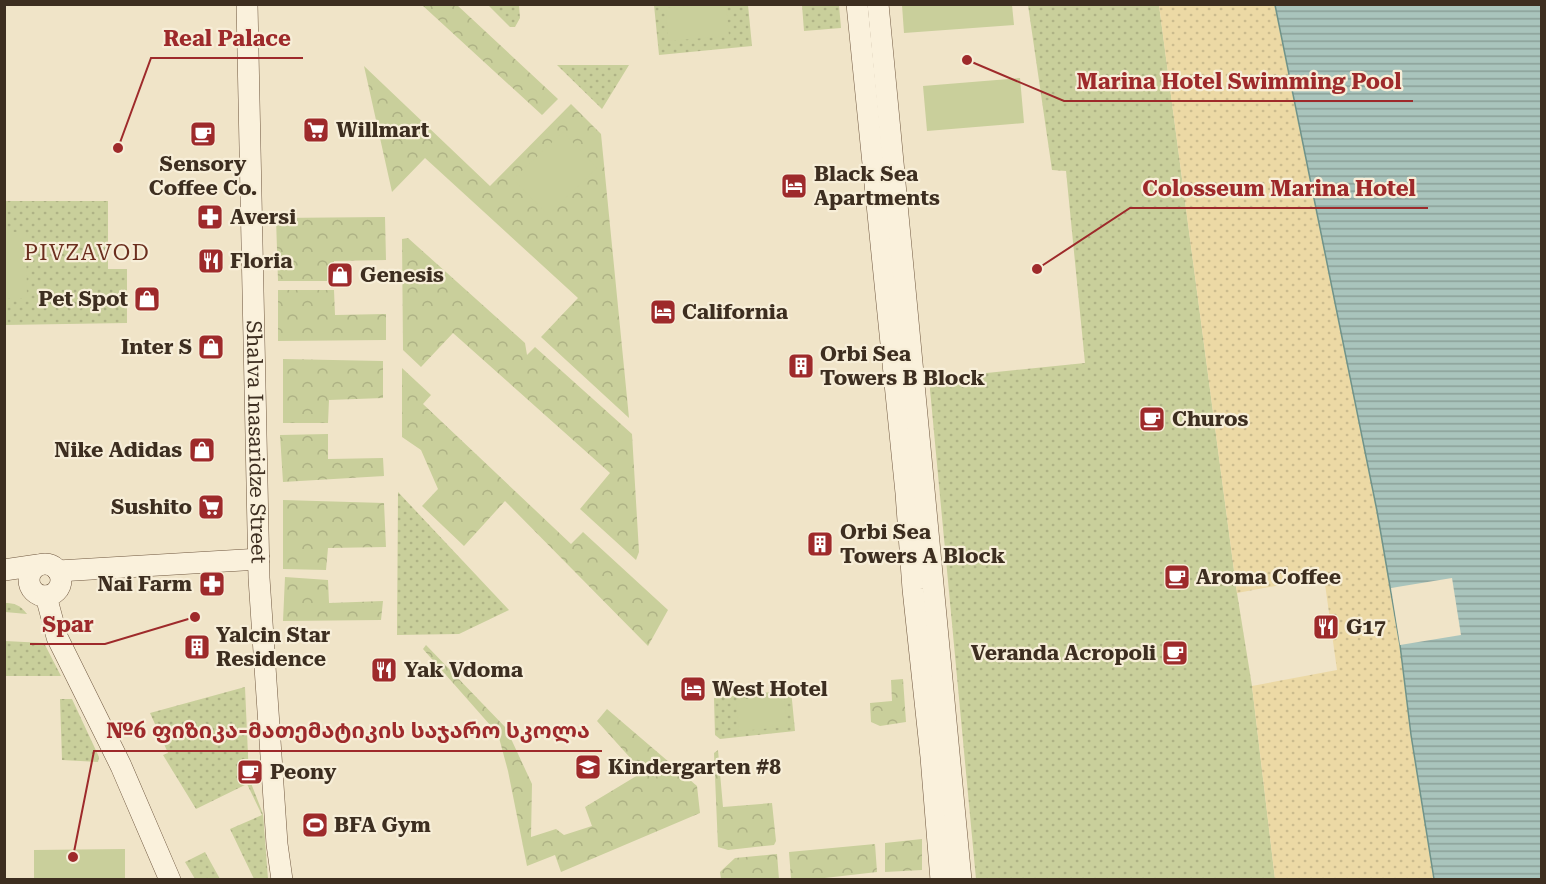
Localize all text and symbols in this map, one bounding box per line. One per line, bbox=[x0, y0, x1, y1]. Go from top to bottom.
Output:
callout: Real Palace bbox=[151, 18, 303, 58]
text: Real Palace bbox=[163, 26, 291, 51]
callout: Marina Hotel Swimming Pool bbox=[1064, 61, 1413, 101]
text: Marina Hotel Swimming Pool bbox=[1076, 69, 1402, 94]
supermarket icon: Willmart bbox=[301, 115, 331, 145]
place label: Willmart bbox=[336, 118, 430, 142]
cafe icon: Sensory Coffee Co. bbox=[188, 119, 218, 149]
place label: Sensory Coffee Co. bbox=[149, 152, 257, 200]
place label: Black Sea Apartments bbox=[814, 162, 940, 210]
callout: Colosseum Marina Hotel bbox=[1130, 168, 1428, 208]
hotel icon: Black Sea Apartments bbox=[779, 171, 809, 201]
text: Colosseum Marina Hotel bbox=[1142, 176, 1416, 201]
pharmacy icon: Aversi bbox=[195, 202, 225, 232]
place label: Aversi bbox=[230, 205, 296, 229]
district label: PIVZAVOD bbox=[24, 240, 150, 265]
restaurant icon: Floria bbox=[196, 246, 226, 276]
place label: Floria bbox=[230, 249, 293, 273]
shop icon: Genesis bbox=[325, 260, 355, 290]
place label: Genesis bbox=[360, 263, 444, 287]
shop icon: Pet Spot bbox=[132, 284, 162, 314]
place label: Pet Spot bbox=[38, 287, 128, 311]
hotel icon: California bbox=[648, 297, 678, 327]
place label: California bbox=[682, 300, 789, 324]
street label: Shalva Inasaridze Street bbox=[242, 320, 271, 564]
shop icon: Inter S bbox=[196, 332, 226, 362]
place label: Inter S bbox=[121, 335, 192, 359]
place label: Orbi Sea Towers B Block bbox=[820, 342, 986, 390]
building icon: Orbi Sea Towers B Block bbox=[786, 351, 816, 381]
cafe icon: Churos bbox=[1137, 404, 1167, 434]
place label: Churos bbox=[1172, 407, 1249, 431]
shop icon: Nike Adidas bbox=[187, 435, 217, 465]
place label: Nike Adidas bbox=[54, 438, 182, 462]
supermarket icon: Sushito bbox=[196, 492, 226, 522]
place label: Sushito bbox=[111, 495, 192, 519]
place label: Orbi Sea Towers A Block bbox=[840, 520, 1006, 568]
building icon: Orbi Sea Towers A Block bbox=[805, 529, 835, 559]
cafe icon: Aroma Coffee bbox=[1162, 562, 1192, 592]
place label: Aroma Coffee bbox=[1196, 565, 1341, 589]
pharmacy icon: Nai Farm bbox=[197, 569, 227, 599]
place label: Nai Farm bbox=[98, 572, 192, 596]
callout: Spar bbox=[30, 604, 105, 644]
text: Spar bbox=[42, 612, 94, 637]
restaurant icon: G17 bbox=[1311, 612, 1341, 642]
place label: G17 bbox=[1346, 615, 1386, 639]
place label: Yalcin Star Residence bbox=[216, 623, 331, 671]
building icon: Yalcin Star Residence bbox=[182, 632, 212, 662]
cafe icon: Veranda Acropoli bbox=[1160, 638, 1190, 668]
place label: Veranda Acropoli bbox=[971, 641, 1156, 665]
restaurant icon: Yak Vdoma bbox=[369, 655, 399, 685]
place label: Yak Vdoma bbox=[404, 658, 524, 682]
hotel icon: West Hotel bbox=[678, 674, 708, 704]
place label: West Hotel bbox=[712, 677, 828, 701]
callout: №6 ფიზიკა-მათემატიკის საჯარო სკოლა bbox=[94, 711, 602, 751]
text: №6 ფიზიკა-მათემატიკის საჯარო სკოლა bbox=[106, 718, 590, 744]
school or university icon: Kindergarten #8 bbox=[573, 752, 603, 782]
place label: Kindergarten #8 bbox=[608, 755, 781, 779]
cafe icon: Peony bbox=[235, 757, 265, 787]
place label: Peony bbox=[270, 760, 337, 784]
sports icon: BFA Gym bbox=[300, 810, 330, 840]
place label: BFA Gym bbox=[334, 813, 431, 837]

